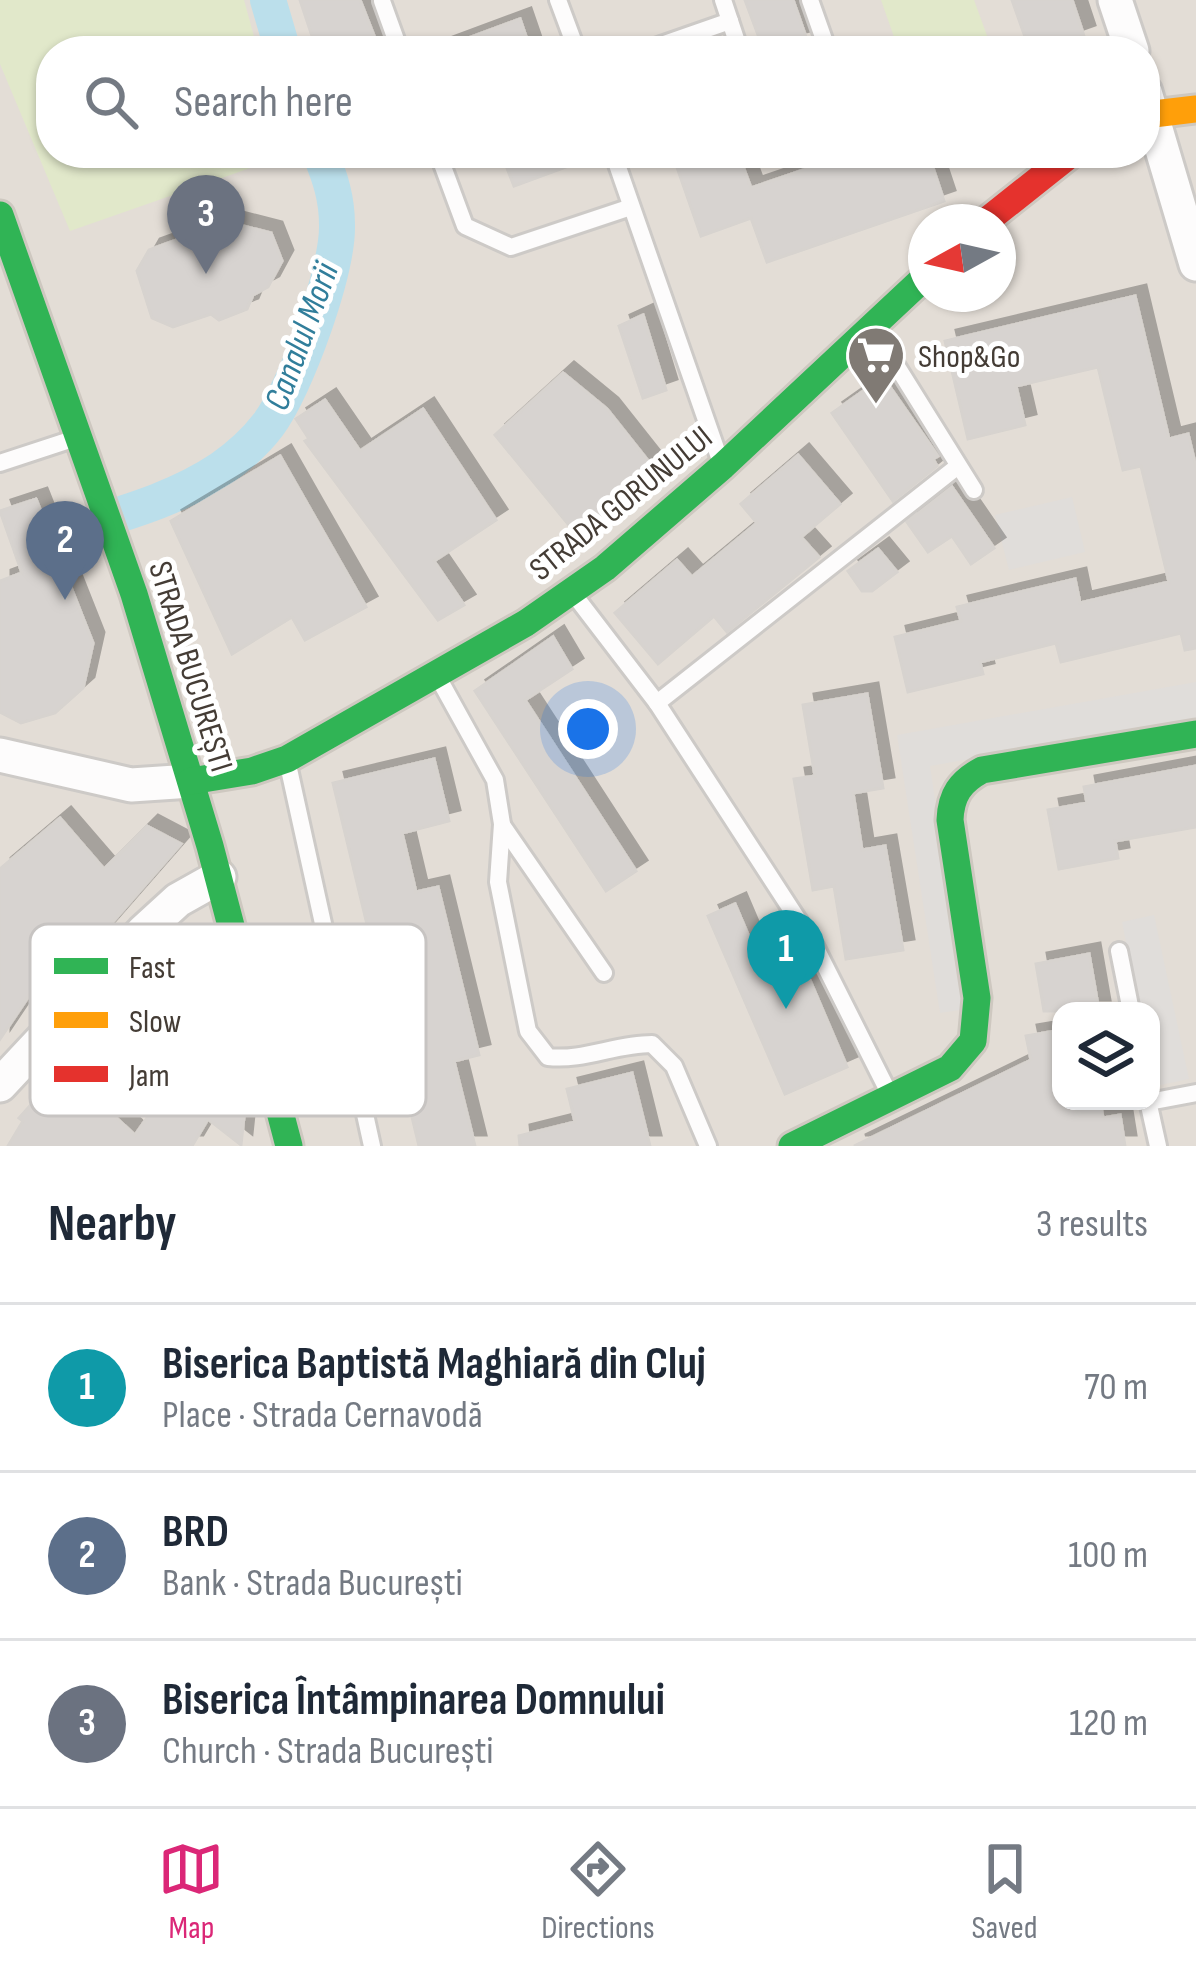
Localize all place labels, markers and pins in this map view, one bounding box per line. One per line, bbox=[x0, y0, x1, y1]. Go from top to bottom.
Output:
pin: 3 bbox=[167, 175, 245, 274]
supermarket icon: Shop&Go bbox=[845, 324, 907, 406]
place label: Shop&Go bbox=[918, 337, 1021, 377]
pin: 2 bbox=[26, 501, 104, 600]
pin: 1 bbox=[747, 910, 825, 1009]

